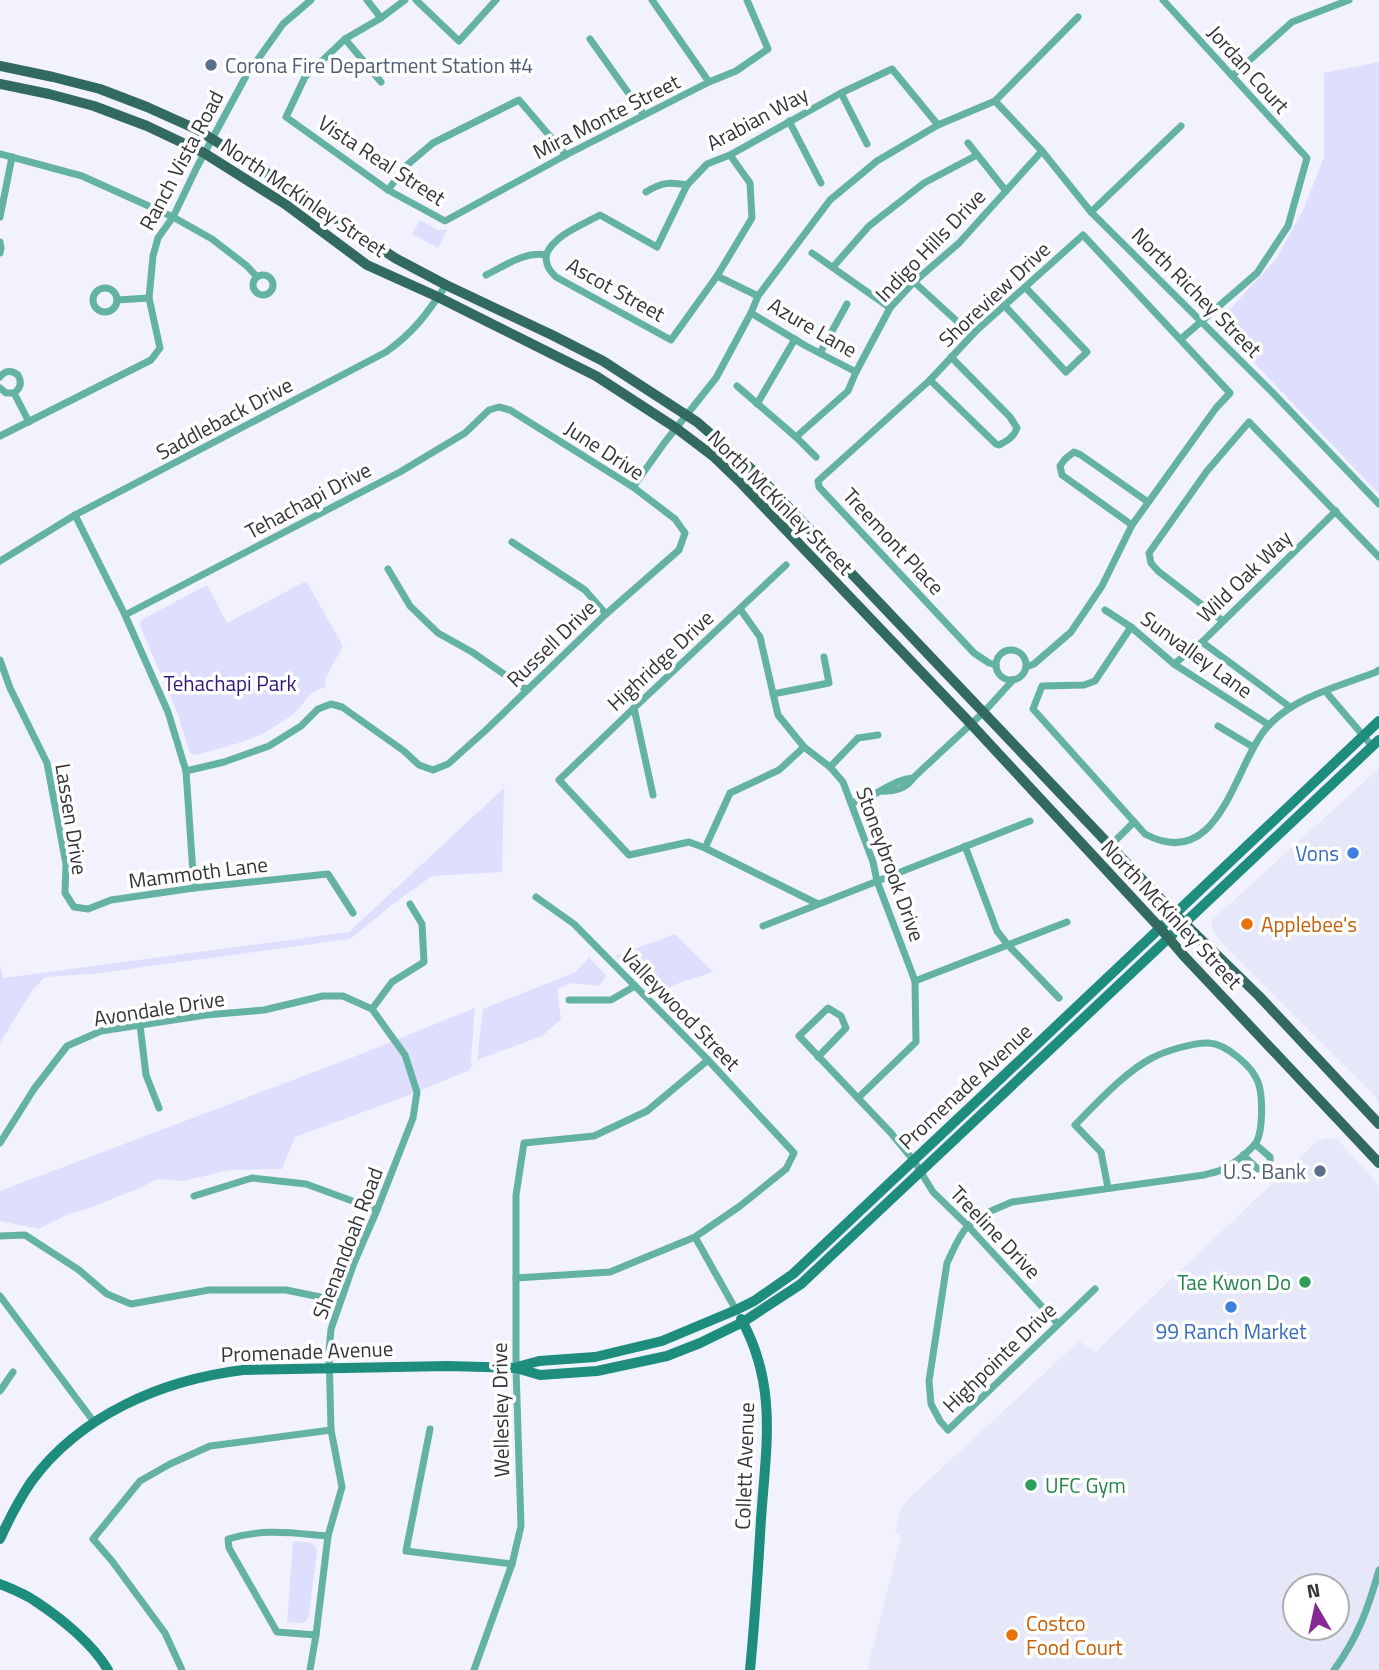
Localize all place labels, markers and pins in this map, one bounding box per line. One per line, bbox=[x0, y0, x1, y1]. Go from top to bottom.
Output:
place label: Corona Fire Department Station #4 bbox=[225, 49, 533, 81]
marker: Corona Fire Department Station #4 bbox=[203, 57, 219, 73]
place label: Vons bbox=[1295, 837, 1339, 869]
marker: Vons bbox=[1345, 845, 1361, 861]
place label: Applebee's bbox=[1261, 908, 1357, 940]
marker: Applebee's bbox=[1239, 916, 1255, 932]
place label: U.S. Bank bbox=[1223, 1155, 1306, 1187]
marker: U.S. Bank bbox=[1312, 1163, 1328, 1179]
place label: Tae Kwon Do bbox=[1177, 1266, 1291, 1298]
marker: Tae Kwon Do bbox=[1297, 1274, 1313, 1290]
marker: 99 Ranch Market bbox=[1223, 1299, 1239, 1315]
place label: 99 Ranch Market bbox=[1155, 1315, 1307, 1347]
place label: UFC Gym bbox=[1045, 1469, 1126, 1501]
marker: UFC Gym bbox=[1023, 1477, 1039, 1493]
place label: Costco Food Court bbox=[1026, 1607, 1123, 1663]
marker: Costco Food Court bbox=[1004, 1627, 1020, 1643]

